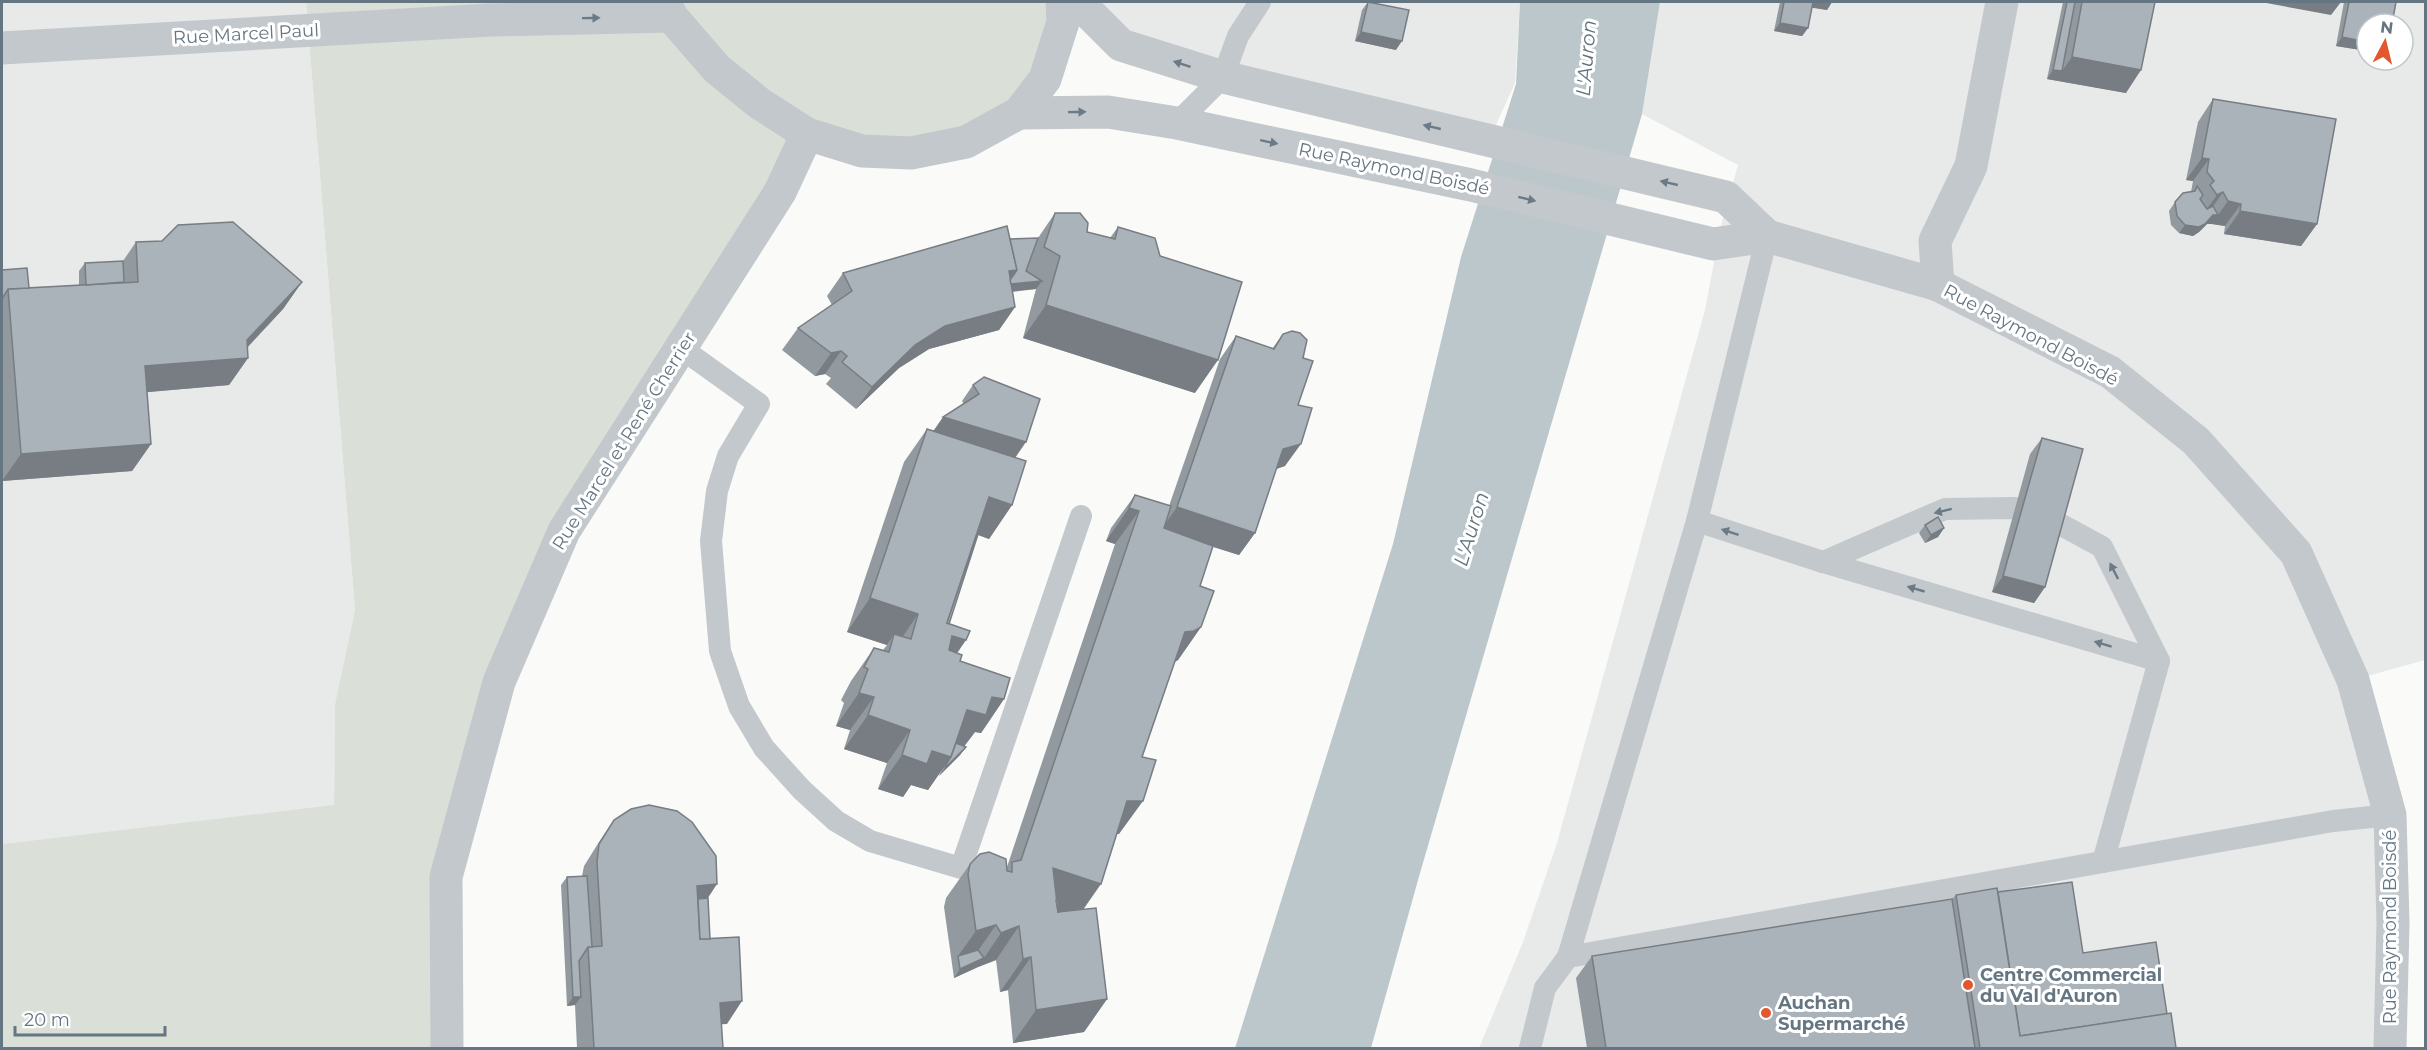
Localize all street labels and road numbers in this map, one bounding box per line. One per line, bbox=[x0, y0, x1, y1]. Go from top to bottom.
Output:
street label: Rue Marcel Paul bbox=[172, 19, 320, 49]
street label: Rue Raymond Boisdé bbox=[1296, 138, 1492, 200]
street label: Rue Raymond Boisdé bbox=[1940, 280, 2122, 390]
street label: Rue Marcel et René Cherrier bbox=[548, 328, 700, 554]
street label: Rue Raymond Boisdé bbox=[2379, 830, 2401, 1024]

